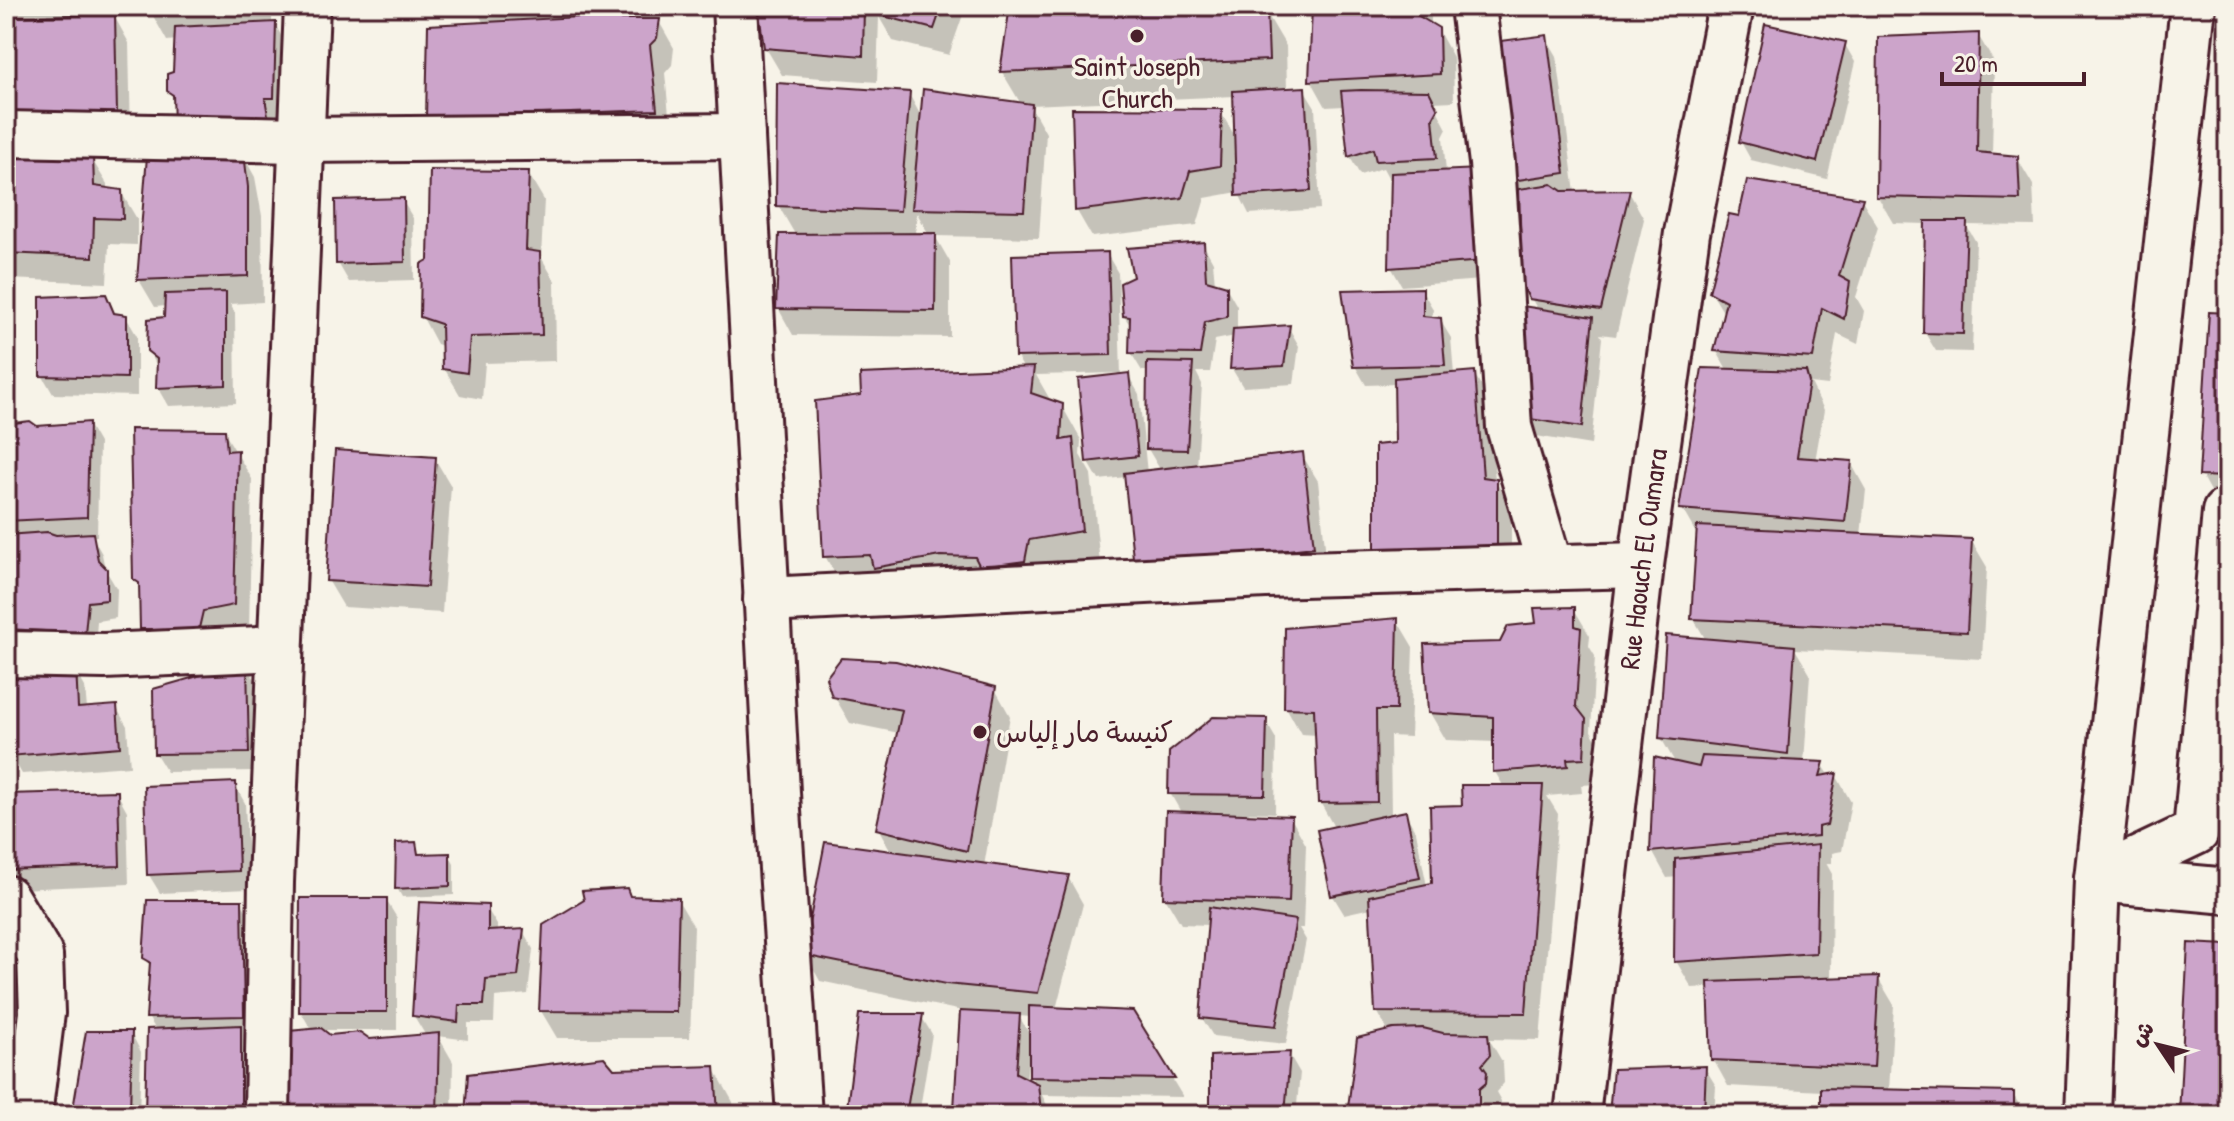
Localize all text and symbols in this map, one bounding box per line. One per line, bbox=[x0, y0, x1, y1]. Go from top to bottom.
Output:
marker: Saint Joseph Church bbox=[1128, 27, 1146, 45]
scale bar bbox=[1942, 36, 2084, 86]
place label: Saint Joseph Church bbox=[1074, 47, 1200, 117]
text: 20 m bbox=[1954, 47, 1998, 79]
street label: Rue Haouch El Oumara bbox=[1610, 446, 1676, 671]
place label: كنيسة مار إلياس bbox=[996, 713, 1173, 751]
marker: كنيسة مار إلياس bbox=[971, 723, 989, 741]
north arrow bbox=[2118, 1005, 2198, 1085]
text: ش bbox=[2122, 1015, 2161, 1052]

